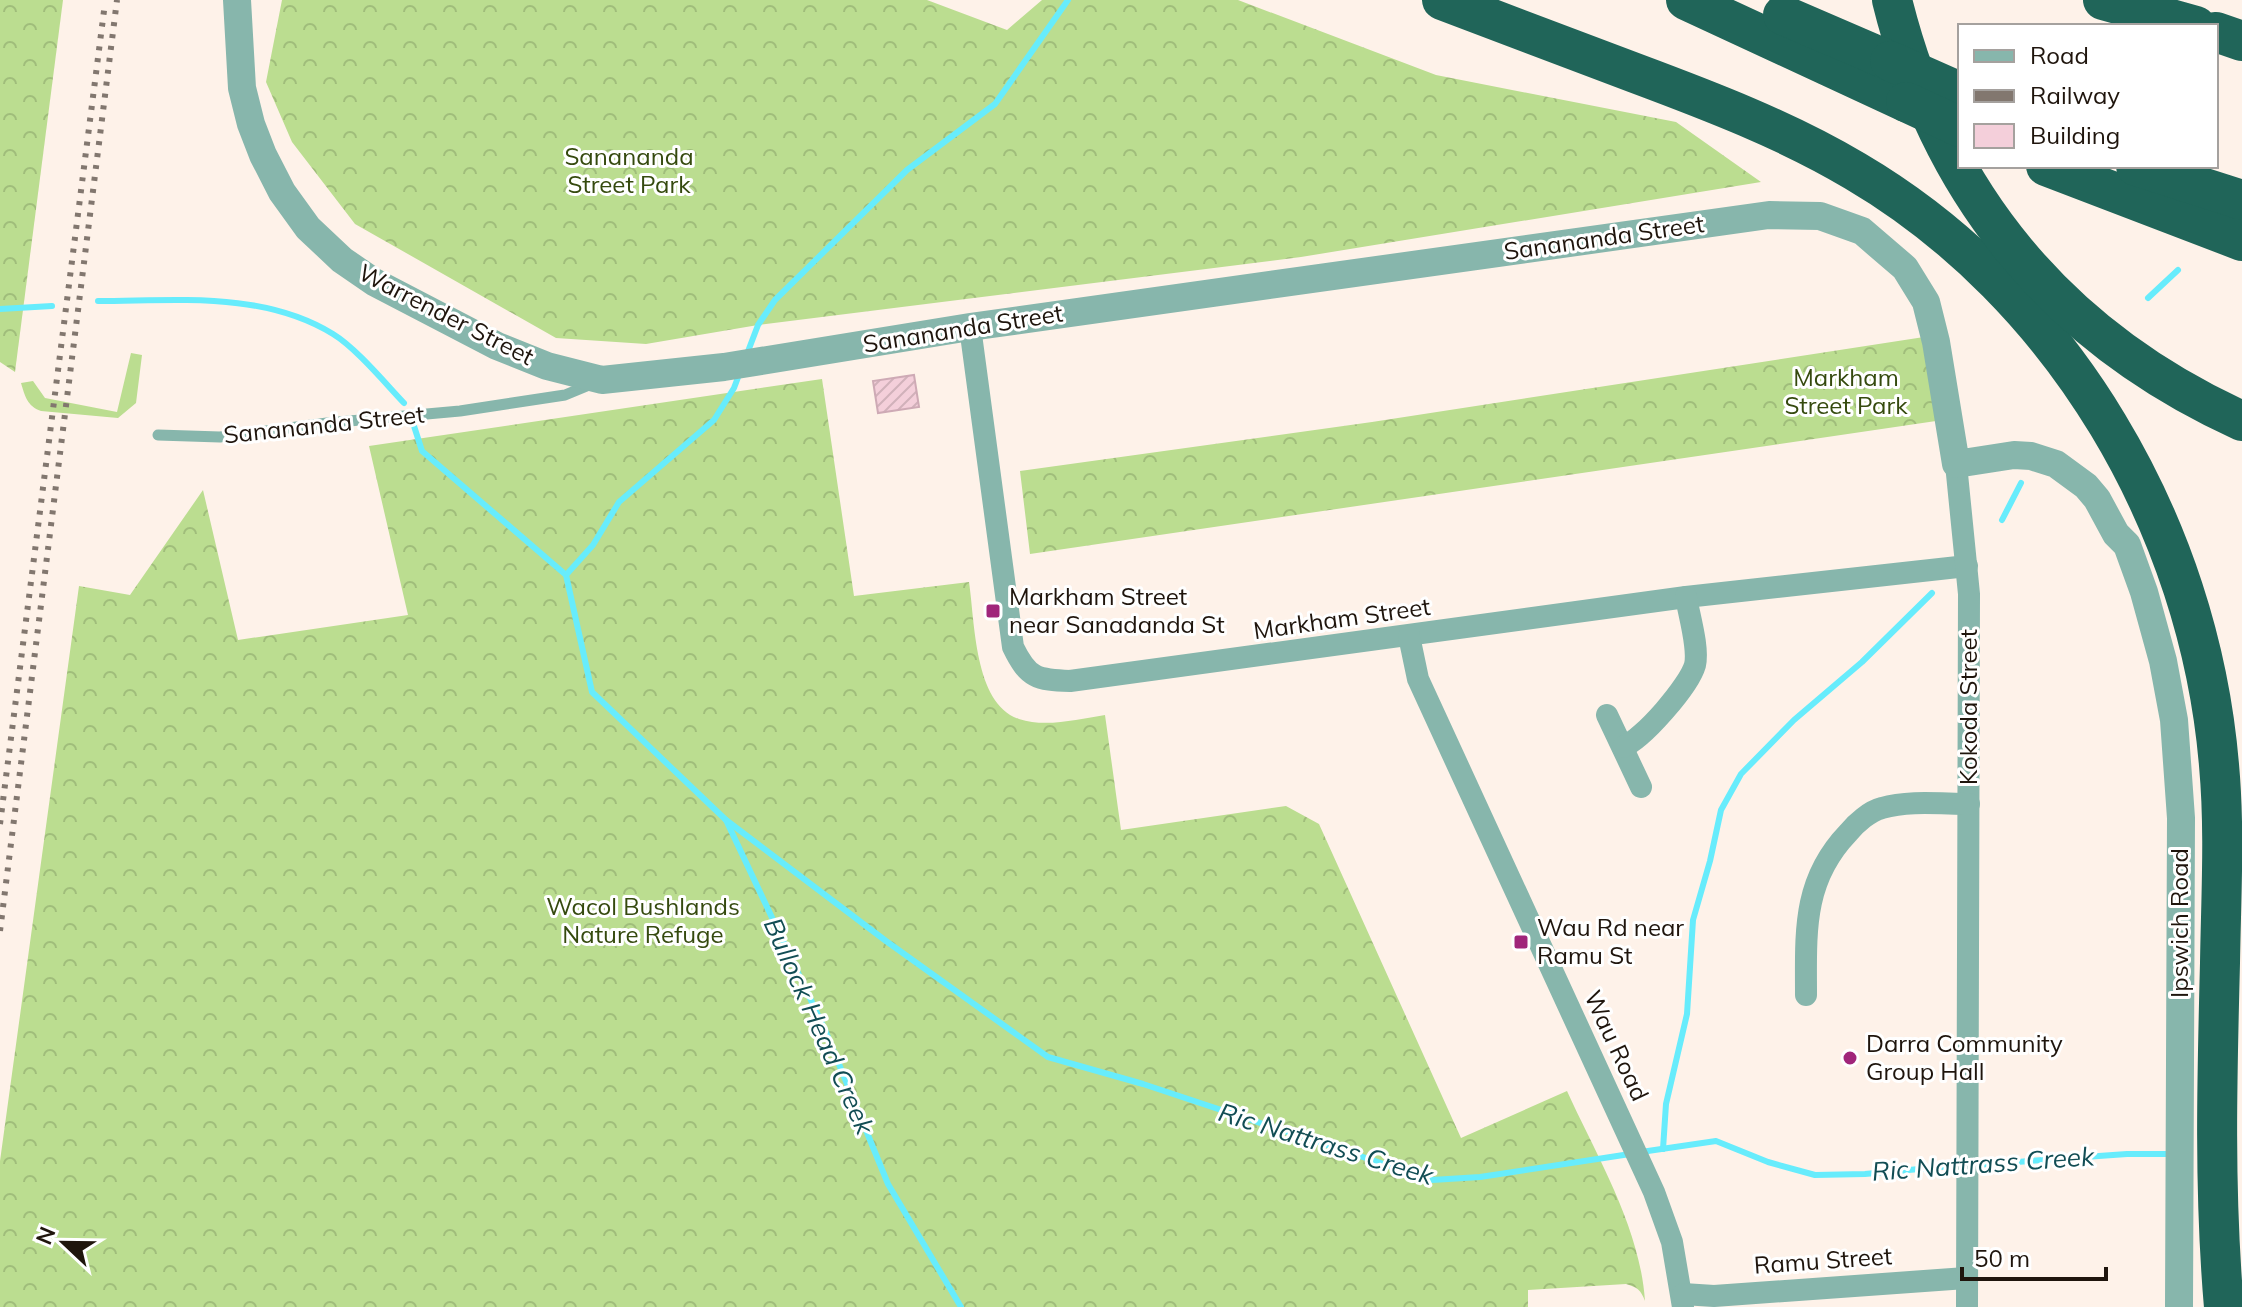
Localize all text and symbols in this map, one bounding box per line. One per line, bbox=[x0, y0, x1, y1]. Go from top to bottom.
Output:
legend bbox=[1958, 24, 2218, 168]
text: Road bbox=[2030, 40, 2089, 70]
text: Railway bbox=[2030, 80, 2120, 110]
text: Building bbox=[2030, 120, 2120, 150]
park label: Sanananda Street Park bbox=[564, 141, 694, 199]
street label: Sanananda Street bbox=[1502, 208, 1706, 266]
street label: Warrender Street bbox=[354, 257, 539, 371]
street label: Sanananda Street bbox=[861, 297, 1065, 359]
park label: Markham Street Park bbox=[1784, 362, 1908, 420]
street label: Sanananda Street bbox=[222, 399, 426, 449]
place label: Markham Street near Sanadanda St bbox=[1009, 581, 1225, 639]
street label: Markham Street bbox=[1252, 591, 1432, 645]
marker: Markham Street near Sanadanda St bbox=[984, 602, 1002, 620]
street label: Kokoda Street bbox=[1953, 629, 1983, 785]
street label: Ipswich Road bbox=[2164, 848, 2194, 998]
park label: Wacol Bushlands Nature Refuge bbox=[546, 891, 740, 949]
water label: Bullock Head Creek bbox=[757, 912, 882, 1140]
place label: Wau Rd near Ramu St bbox=[1537, 912, 1684, 970]
marker: Wau Rd near Ramu St bbox=[1512, 933, 1530, 951]
street label: Wau Road bbox=[1578, 985, 1656, 1106]
place label: Darra Community Group Hall bbox=[1866, 1028, 2063, 1086]
marker: Darra Community Group Hall bbox=[1841, 1049, 1859, 1067]
water label: Ric Nattrass Creek bbox=[1215, 1095, 1438, 1192]
water label: Ric Nattrass Creek bbox=[1871, 1139, 2096, 1188]
north arrow bbox=[24, 1203, 104, 1283]
text: N bbox=[29, 1223, 62, 1248]
scale bar bbox=[1962, 1231, 2106, 1281]
street label: Ramu Street bbox=[1753, 1240, 1893, 1280]
text: 50 m bbox=[1974, 1243, 2030, 1273]

